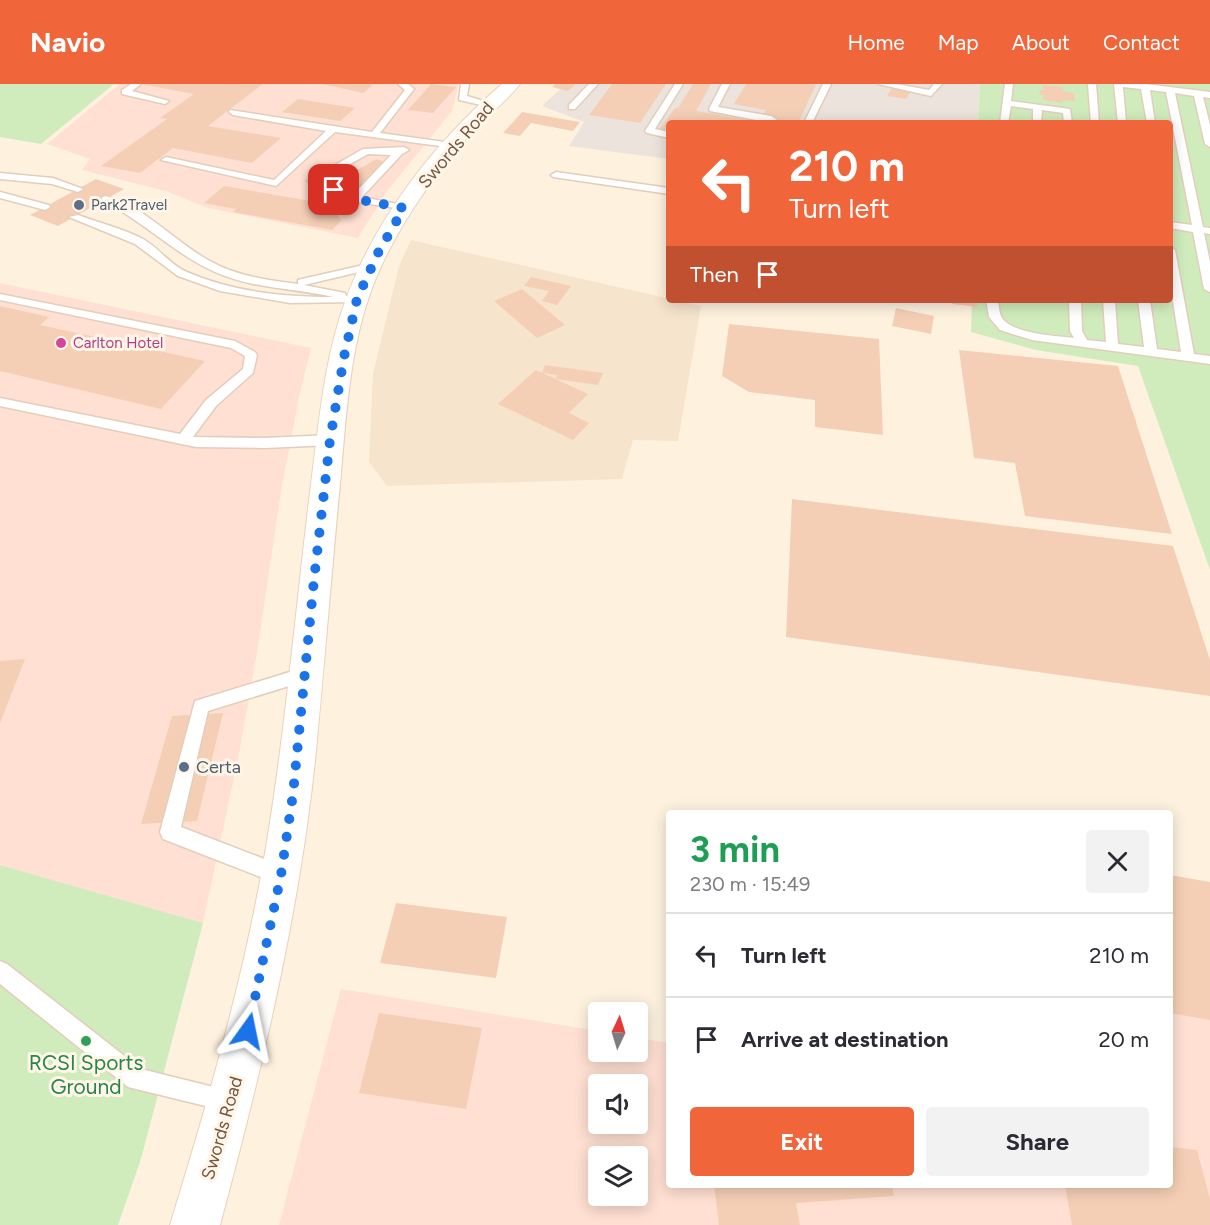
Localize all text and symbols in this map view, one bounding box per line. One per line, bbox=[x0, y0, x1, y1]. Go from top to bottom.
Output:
text: Navio bbox=[30, 25, 105, 59]
text: Home bbox=[848, 30, 905, 55]
text: Map bbox=[938, 30, 979, 55]
text: About bbox=[1012, 30, 1070, 55]
text: Contact bbox=[1103, 30, 1180, 55]
street label: Swords Road bbox=[413, 97, 499, 193]
text: 210 m bbox=[789, 141, 905, 192]
icon: left bbox=[690, 144, 768, 222]
pin bbox=[308, 164, 359, 215]
icon: arrive bbox=[317, 173, 350, 206]
text: Turn left bbox=[789, 192, 889, 225]
place label: Park2Travel bbox=[91, 196, 167, 214]
marker: Park2Travel bbox=[72, 198, 86, 212]
icon: arrive bbox=[751, 258, 784, 291]
text: Then bbox=[690, 261, 739, 288]
place label: Carlton Hotel bbox=[73, 334, 163, 352]
marker: Carlton Hotel bbox=[54, 336, 68, 350]
place label: Certa bbox=[196, 756, 241, 778]
marker: Certa bbox=[177, 760, 191, 774]
text: 3 min bbox=[690, 828, 780, 871]
button: close bbox=[1086, 830, 1149, 893]
text: 230 m · 15:49 bbox=[690, 872, 810, 896]
icon: left bbox=[690, 939, 723, 972]
text: Turn left bbox=[741, 942, 827, 969]
text: 210 m bbox=[1089, 942, 1149, 969]
position arrow bbox=[216, 999, 280, 1063]
north arrow bbox=[588, 1002, 648, 1062]
map controls bbox=[588, 1002, 648, 1206]
icon: arrive bbox=[690, 1023, 723, 1056]
text: Arrive at destination bbox=[741, 1026, 949, 1053]
text: 20 m bbox=[1098, 1026, 1149, 1053]
marker: RCSI Sports Ground bbox=[79, 1034, 93, 1048]
place label: RCSI Sports Ground bbox=[29, 1050, 143, 1099]
street label: Swords Road bbox=[197, 1074, 247, 1182]
button: sound bbox=[588, 1074, 648, 1134]
button: Exit bbox=[690, 1107, 914, 1176]
button: Share bbox=[926, 1107, 1149, 1176]
button: layers bbox=[588, 1146, 648, 1206]

